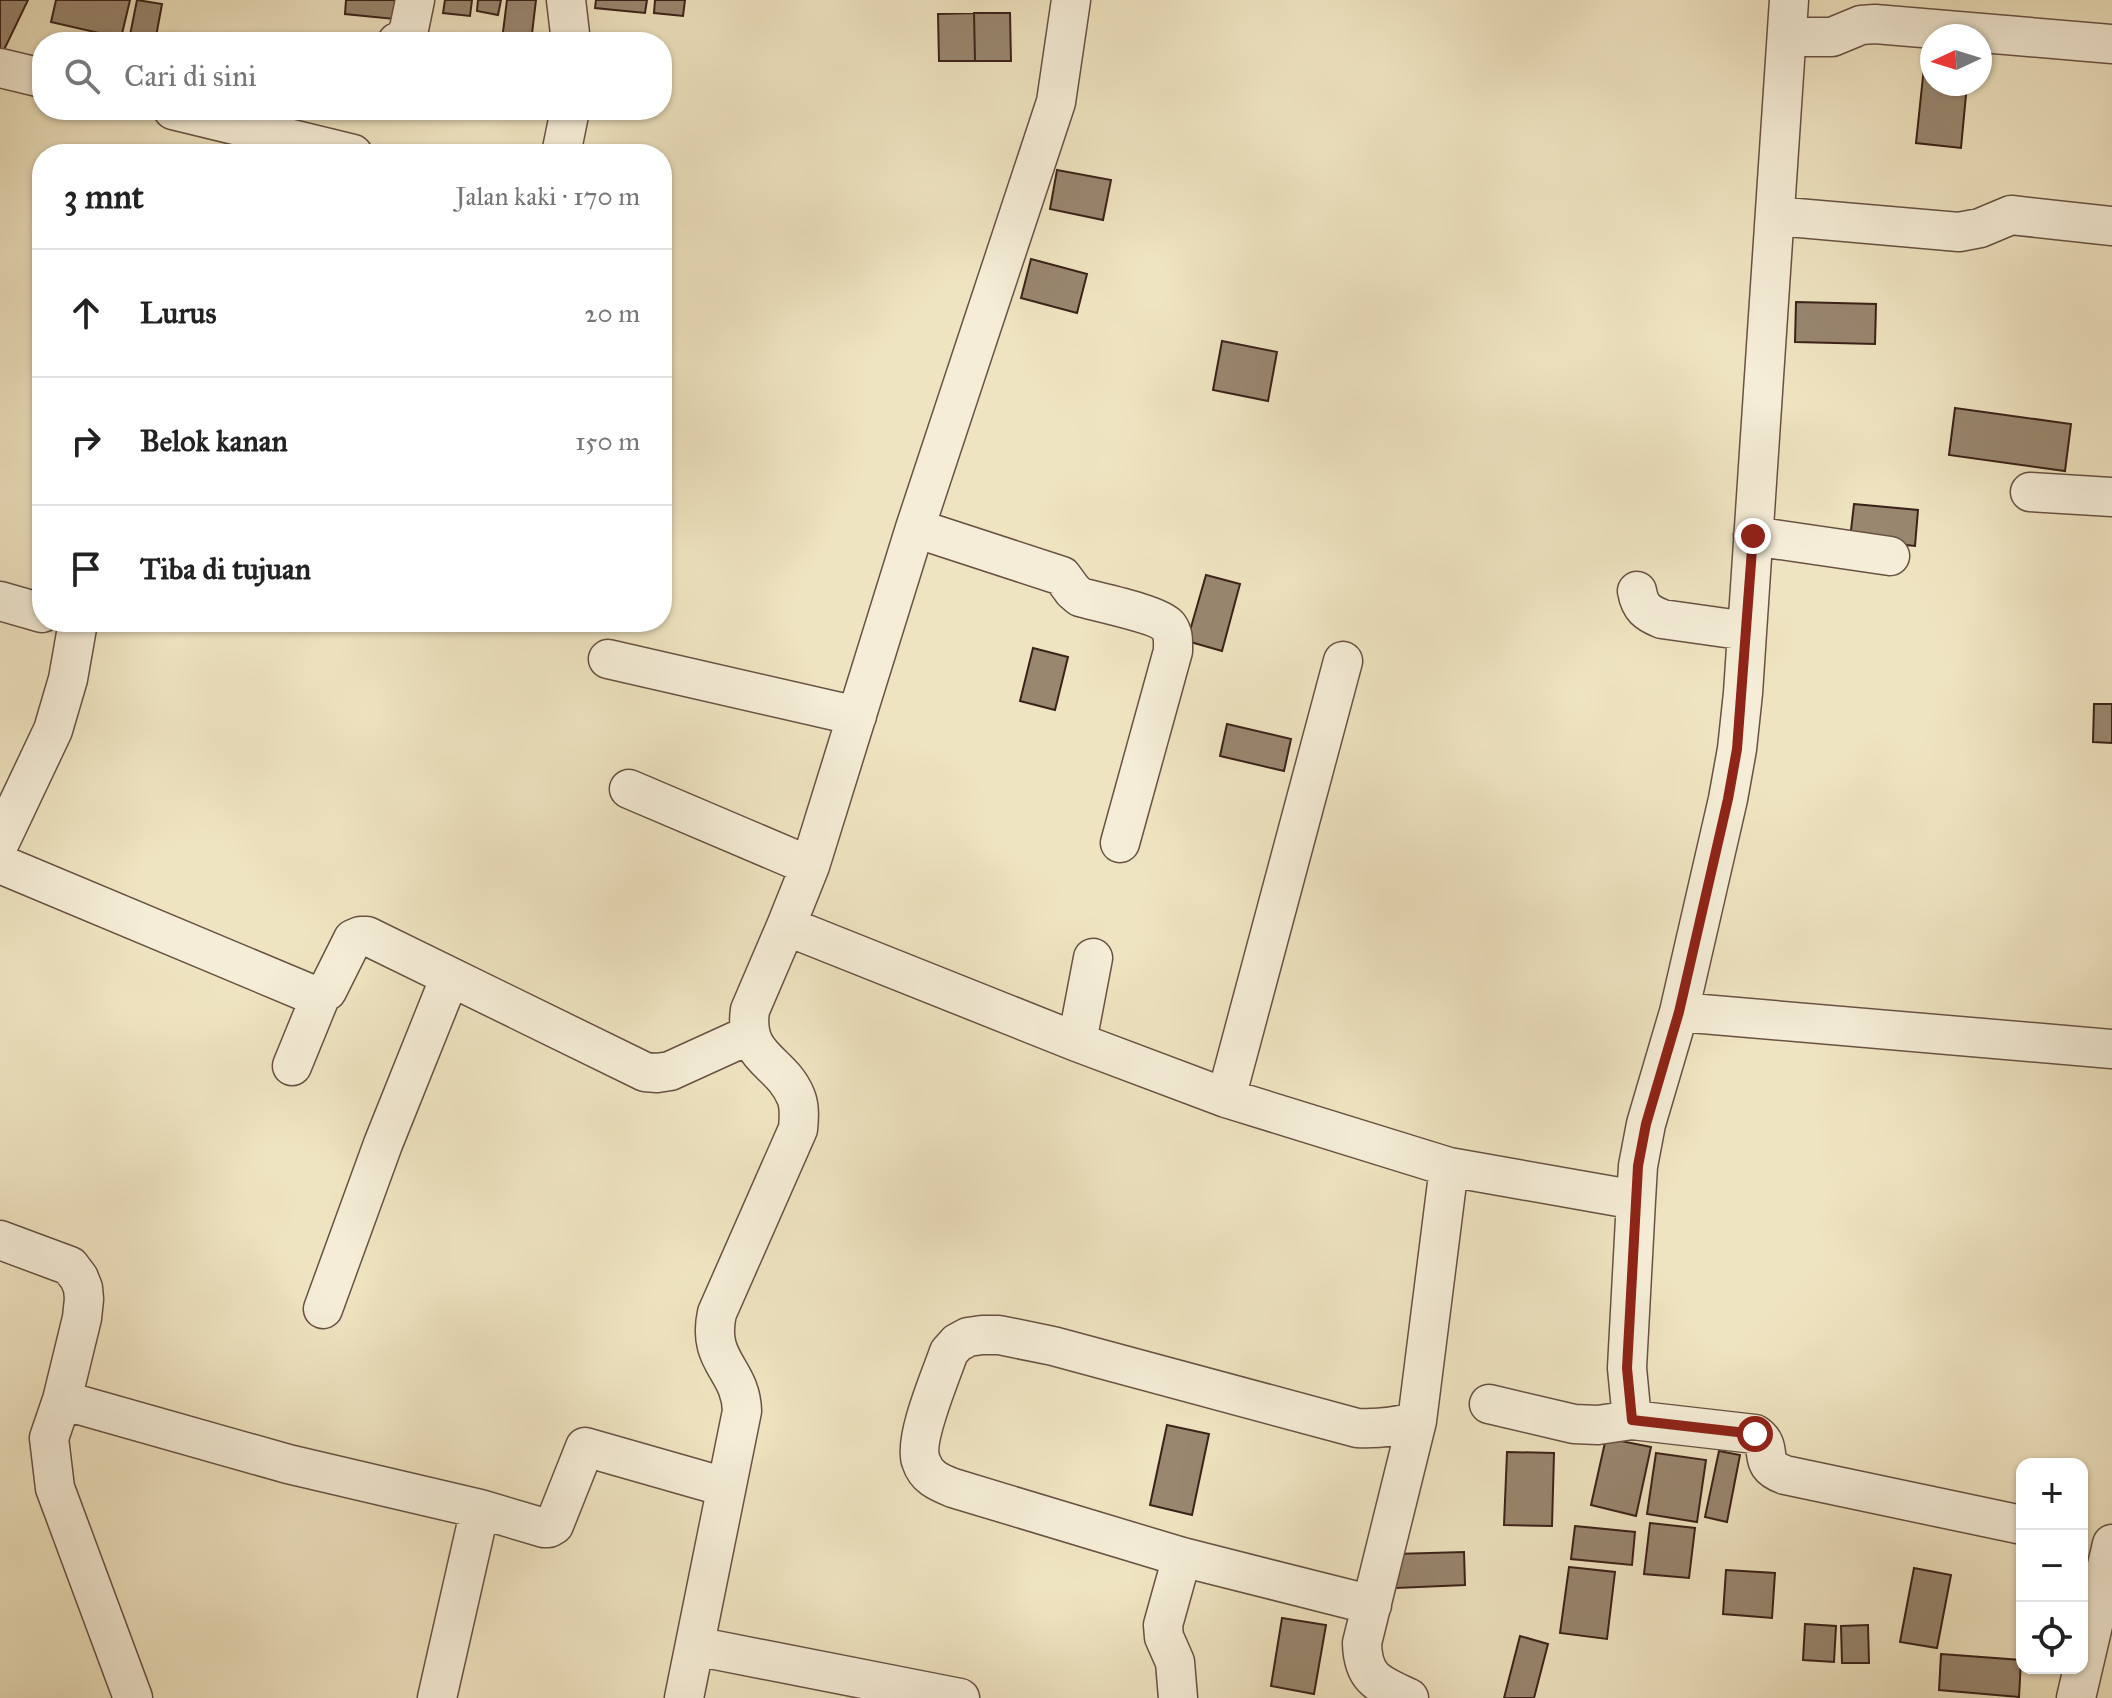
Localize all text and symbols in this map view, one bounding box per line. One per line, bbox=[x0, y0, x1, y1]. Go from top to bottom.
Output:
north arrow bbox=[1920, 24, 1992, 96]
search box bbox=[32, 32, 672, 120]
icon: search bbox=[60, 54, 104, 98]
text: Cari di sini bbox=[124, 58, 257, 94]
text: 3 mnt bbox=[64, 176, 144, 217]
text: Jalan kaki · 170 m bbox=[456, 180, 640, 212]
icon: ahead bbox=[64, 291, 108, 335]
text: Lurus bbox=[140, 295, 216, 331]
text: 20 m bbox=[585, 297, 640, 329]
icon: right bbox=[64, 419, 108, 463]
text: Belok kanan bbox=[140, 423, 288, 459]
text: 150 m bbox=[575, 425, 640, 457]
route end bbox=[1735, 518, 1771, 554]
icon: arrive bbox=[64, 547, 108, 591]
text: Tiba di tujuan bbox=[140, 551, 311, 587]
route start bbox=[1737, 1416, 1773, 1452]
map controls bbox=[2016, 1458, 2088, 1674]
button: + bbox=[2016, 1458, 2088, 1530]
button: − bbox=[2016, 1530, 2088, 1602]
button: locate bbox=[2016, 1602, 2088, 1674]

